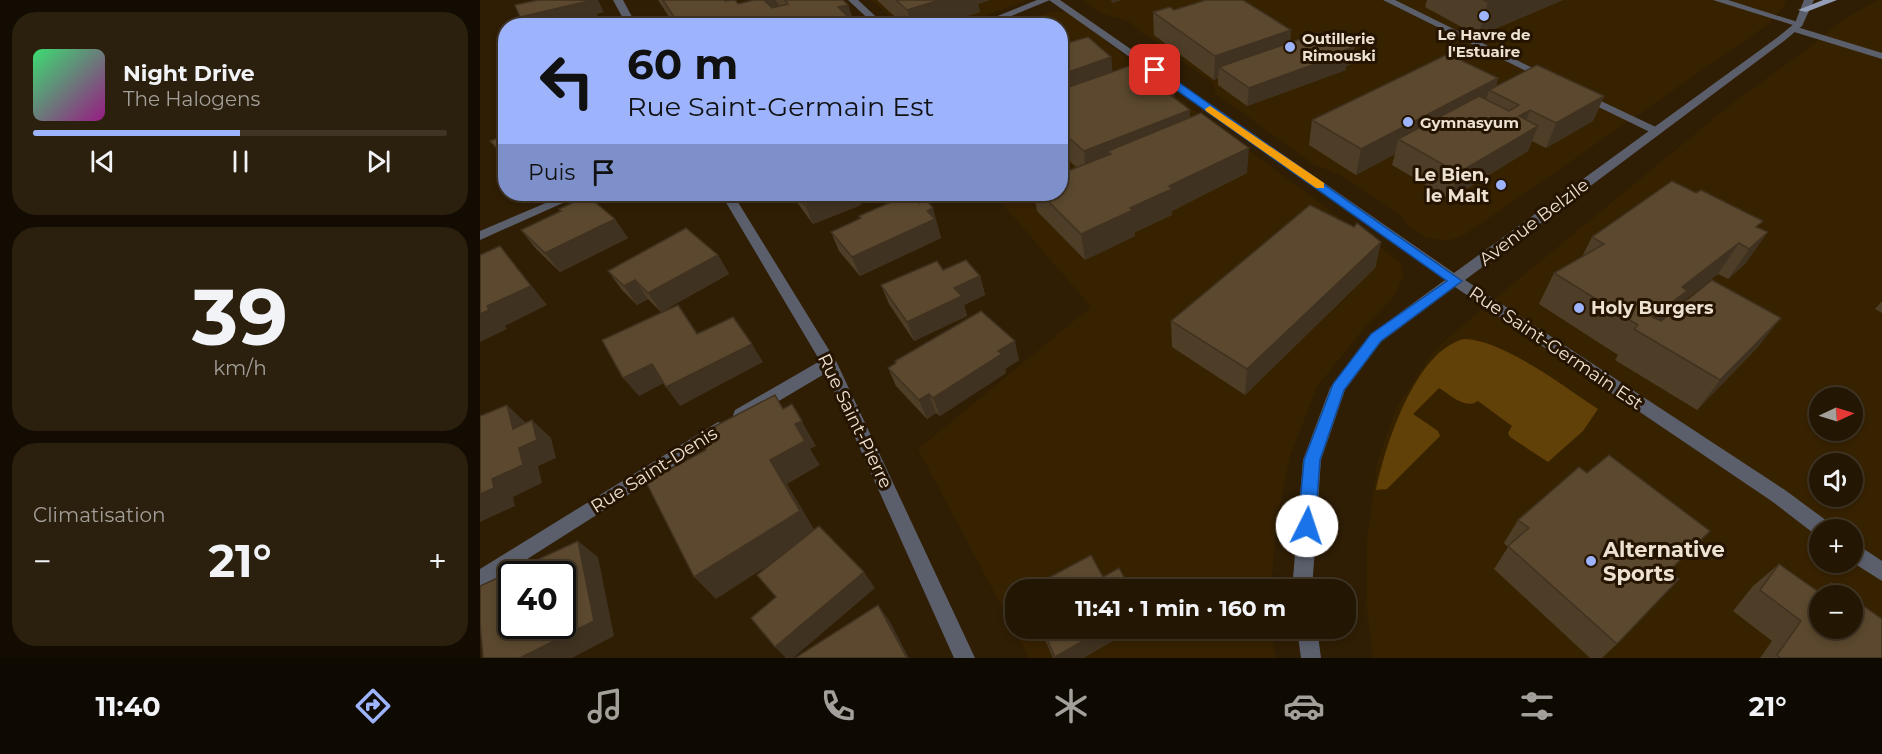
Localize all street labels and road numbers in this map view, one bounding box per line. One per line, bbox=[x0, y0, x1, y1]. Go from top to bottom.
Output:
street label: Avenue Belzile bbox=[1475, 174, 1593, 270]
street label: Rue Saint-Germain Est bbox=[1465, 282, 1647, 414]
street label: Rue Saint-Pierre bbox=[813, 350, 897, 492]
street label: Rue Saint-Denis bbox=[587, 422, 721, 518]

